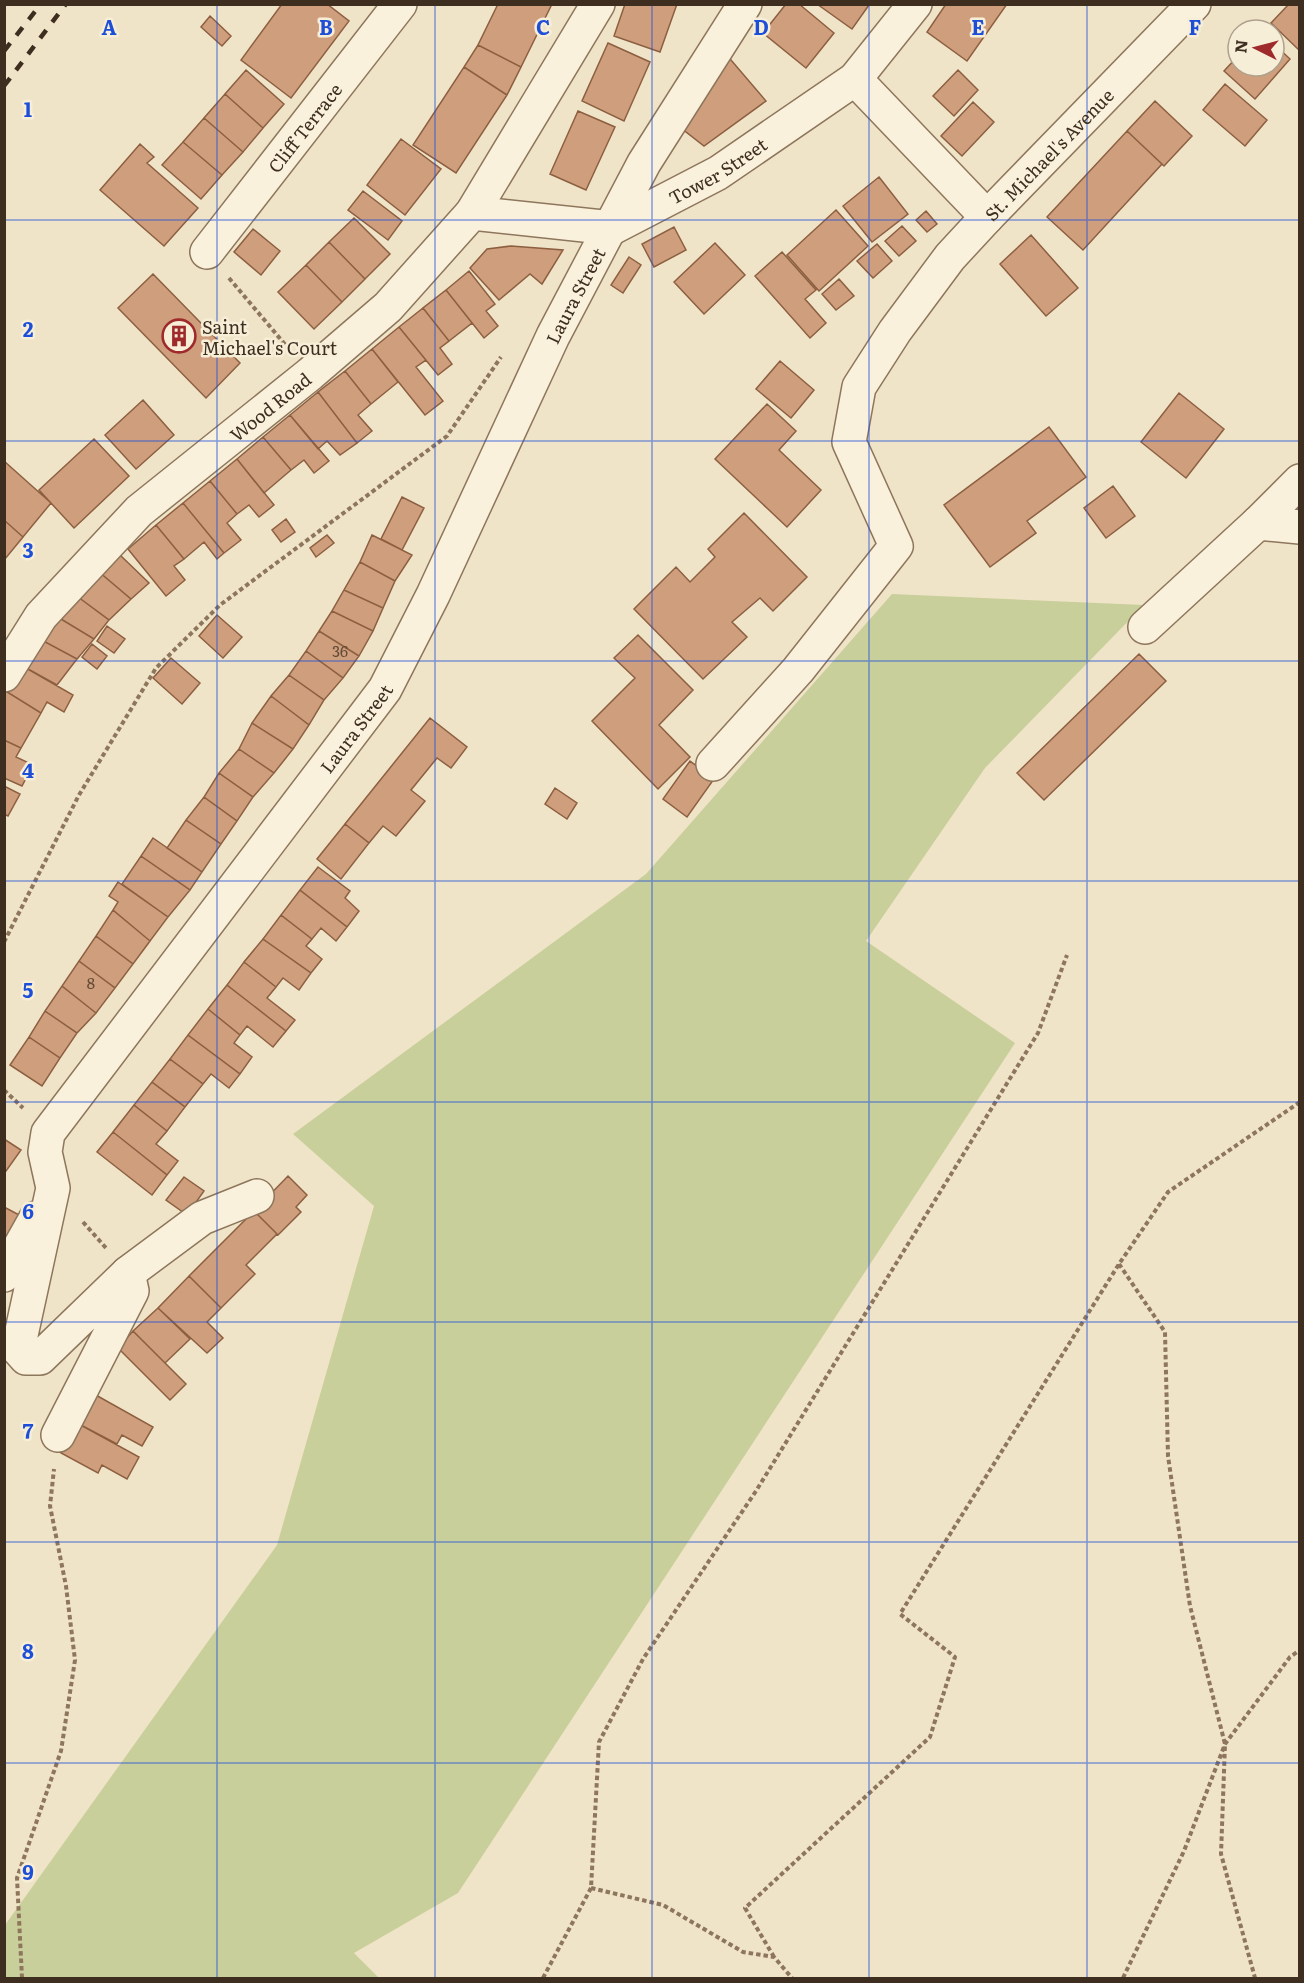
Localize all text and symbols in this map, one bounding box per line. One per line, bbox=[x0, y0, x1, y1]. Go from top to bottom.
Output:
text: A bbox=[101, 11, 117, 41]
text: B bbox=[319, 11, 333, 41]
text: C bbox=[536, 11, 550, 41]
text: D bbox=[753, 11, 769, 41]
text: E bbox=[971, 11, 985, 41]
text: F bbox=[1189, 11, 1202, 41]
north arrow bbox=[1226, 18, 1286, 78]
text: N bbox=[1227, 38, 1253, 54]
street label: Cliff Terrace bbox=[261, 77, 348, 178]
street label: St. Michael's Avenue bbox=[977, 82, 1119, 226]
text: 1 bbox=[24, 93, 32, 123]
street label: Tower Street bbox=[663, 130, 772, 210]
street label: Laura Street bbox=[538, 242, 611, 348]
text: 2 bbox=[23, 313, 34, 343]
place label: Saint Michael's Court bbox=[202, 313, 338, 361]
building icon: Saint Michael's Court bbox=[161, 318, 197, 354]
street label: Wood Road bbox=[223, 365, 316, 447]
text: 3 bbox=[22, 534, 34, 564]
house number: 36 bbox=[332, 639, 348, 662]
street label: Laura Street bbox=[313, 679, 399, 778]
text: 4 bbox=[22, 754, 34, 784]
house number: 8 bbox=[87, 971, 95, 994]
text: 5 bbox=[23, 974, 34, 1004]
text: 6 bbox=[22, 1195, 34, 1225]
text: 7 bbox=[23, 1415, 34, 1445]
text: 8 bbox=[22, 1635, 34, 1665]
text: 9 bbox=[22, 1856, 34, 1886]

